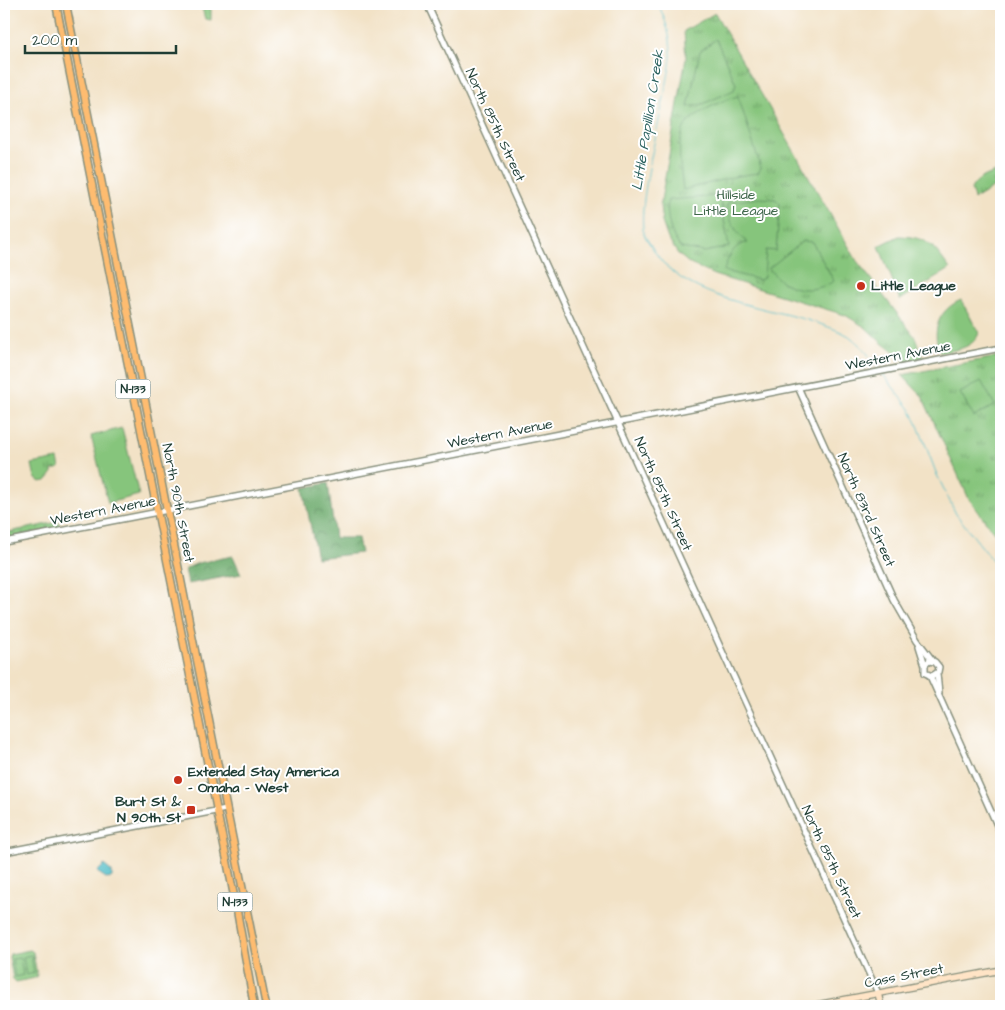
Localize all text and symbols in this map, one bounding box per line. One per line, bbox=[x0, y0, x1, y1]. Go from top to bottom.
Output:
scale bar bbox=[25, 22, 176, 54]
text: 200 m bbox=[32, 30, 78, 51]
water label: Little Papillion Creek bbox=[626, 47, 670, 192]
street label: North 85th Street bbox=[460, 65, 530, 185]
park label: Hillside Little League bbox=[694, 185, 779, 221]
place label: Little League bbox=[871, 276, 956, 297]
marker: Little League bbox=[855, 280, 867, 292]
street label: Western Avenue bbox=[844, 336, 953, 376]
road number: N-133 bbox=[116, 379, 150, 398]
street label: Western Avenue bbox=[446, 414, 555, 454]
street label: North 85th Street bbox=[629, 434, 697, 555]
street label: North 90th Street bbox=[157, 442, 199, 565]
street label: North 83rd Street bbox=[832, 450, 900, 570]
street label: Western Avenue bbox=[49, 491, 158, 531]
place label: Extended Stay America - Omaha - West bbox=[188, 762, 340, 798]
marker: Extended Stay America - Omaha - West bbox=[172, 774, 184, 786]
place label: Burt St & N 90th St bbox=[115, 792, 182, 828]
street label: North 85th Street bbox=[796, 802, 866, 922]
marker: Burt St & N 90th St bbox=[185, 804, 197, 816]
road number: N-133 bbox=[218, 892, 252, 912]
street label: Cass Street bbox=[863, 958, 945, 993]

